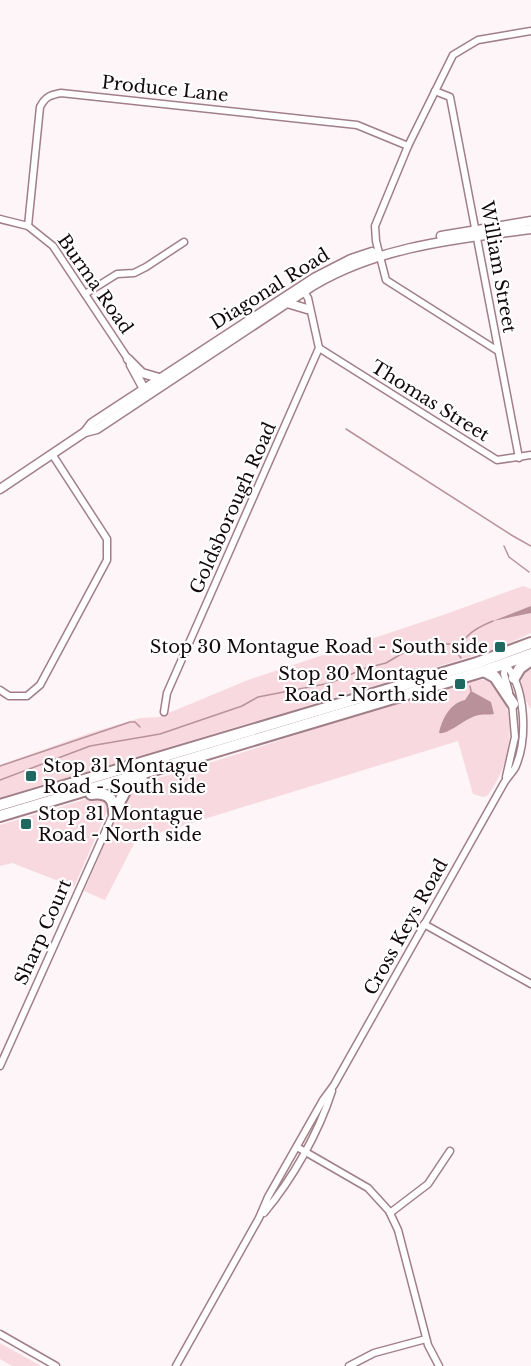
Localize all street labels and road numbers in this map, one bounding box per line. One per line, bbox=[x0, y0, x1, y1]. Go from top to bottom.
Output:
street label: Produce Lane bbox=[100, 71, 230, 107]
street label: William Street bbox=[475, 198, 520, 335]
street label: Burma Road bbox=[53, 230, 137, 338]
street label: Diagonal Road bbox=[207, 244, 333, 334]
street label: Thomas Street bbox=[367, 356, 493, 446]
street label: Goldsborough Road bbox=[185, 419, 281, 597]
street label: Cross Keys Road bbox=[359, 855, 453, 999]
street label: Sharp Court bbox=[10, 875, 76, 988]

